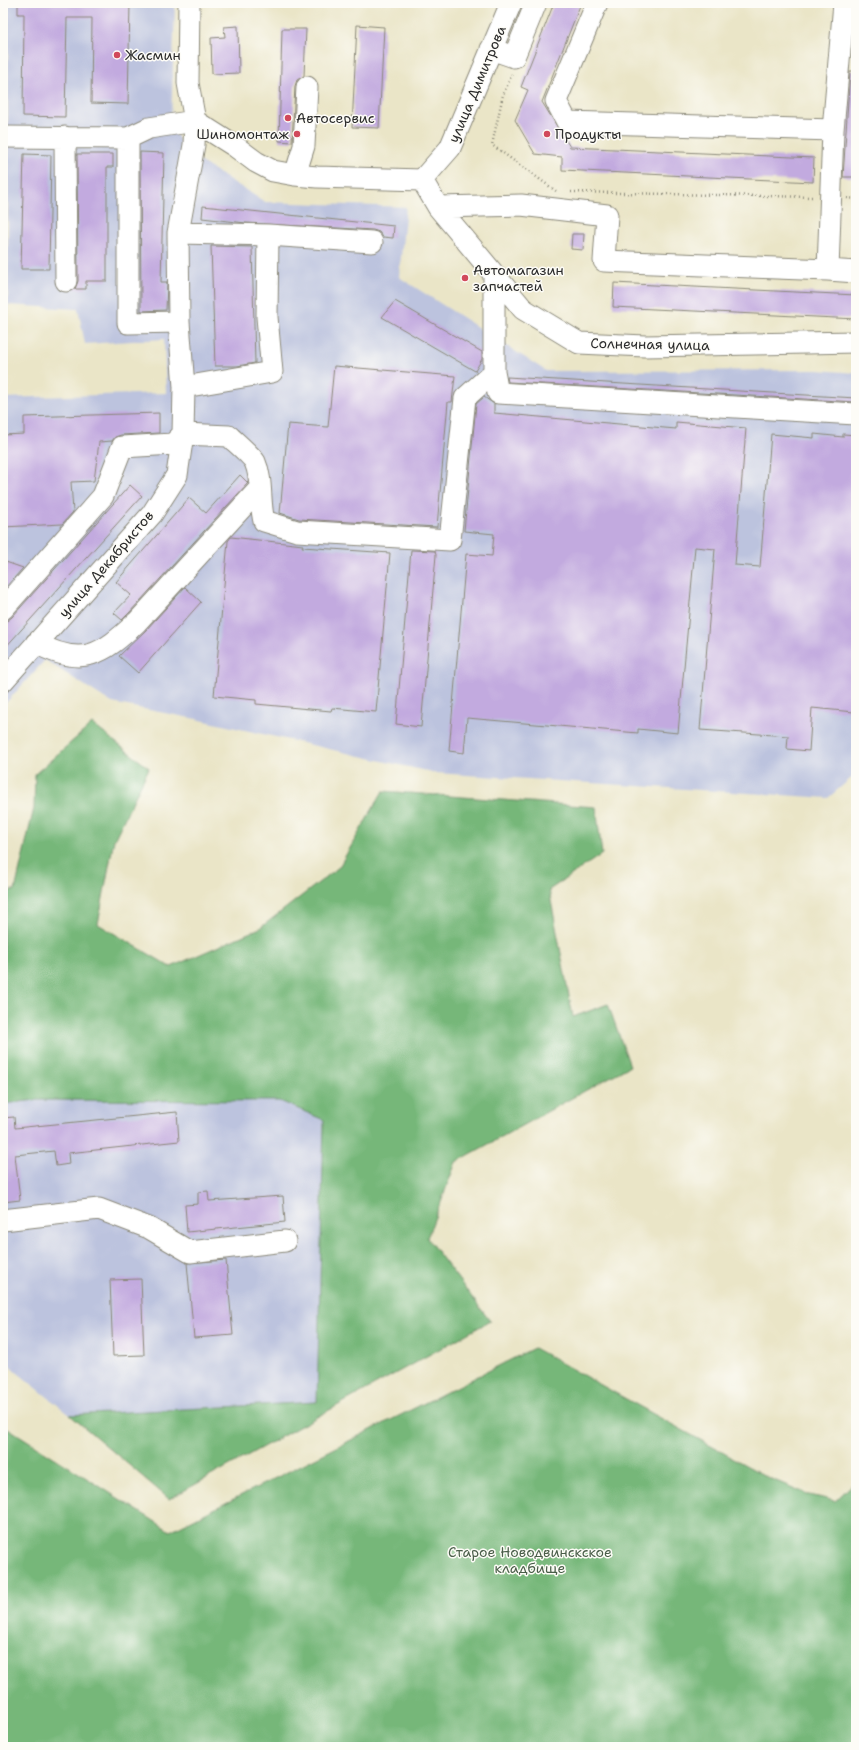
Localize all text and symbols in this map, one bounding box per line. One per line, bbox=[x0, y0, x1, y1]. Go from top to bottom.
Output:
street label: улица Димитрова bbox=[444, 22, 510, 145]
place label: Жасмин bbox=[125, 46, 181, 64]
marker: Жасмин bbox=[112, 50, 122, 60]
place label: Автосервис bbox=[296, 109, 375, 127]
marker: Автосервис bbox=[283, 113, 293, 123]
place label: Шиномонтаж bbox=[197, 125, 290, 143]
place label: Продукты bbox=[555, 125, 622, 143]
marker: Шиномонтаж bbox=[292, 129, 302, 139]
marker: Продукты bbox=[542, 129, 552, 139]
place label: Автомагазин запчастей bbox=[473, 261, 564, 295]
marker: Автомагазин запчастей bbox=[460, 273, 470, 283]
street label: Солнечная улица bbox=[590, 334, 710, 354]
street label: улица Декабристов bbox=[55, 507, 157, 621]
park label: Старое Новодвинскское кладбище bbox=[448, 1543, 612, 1577]

